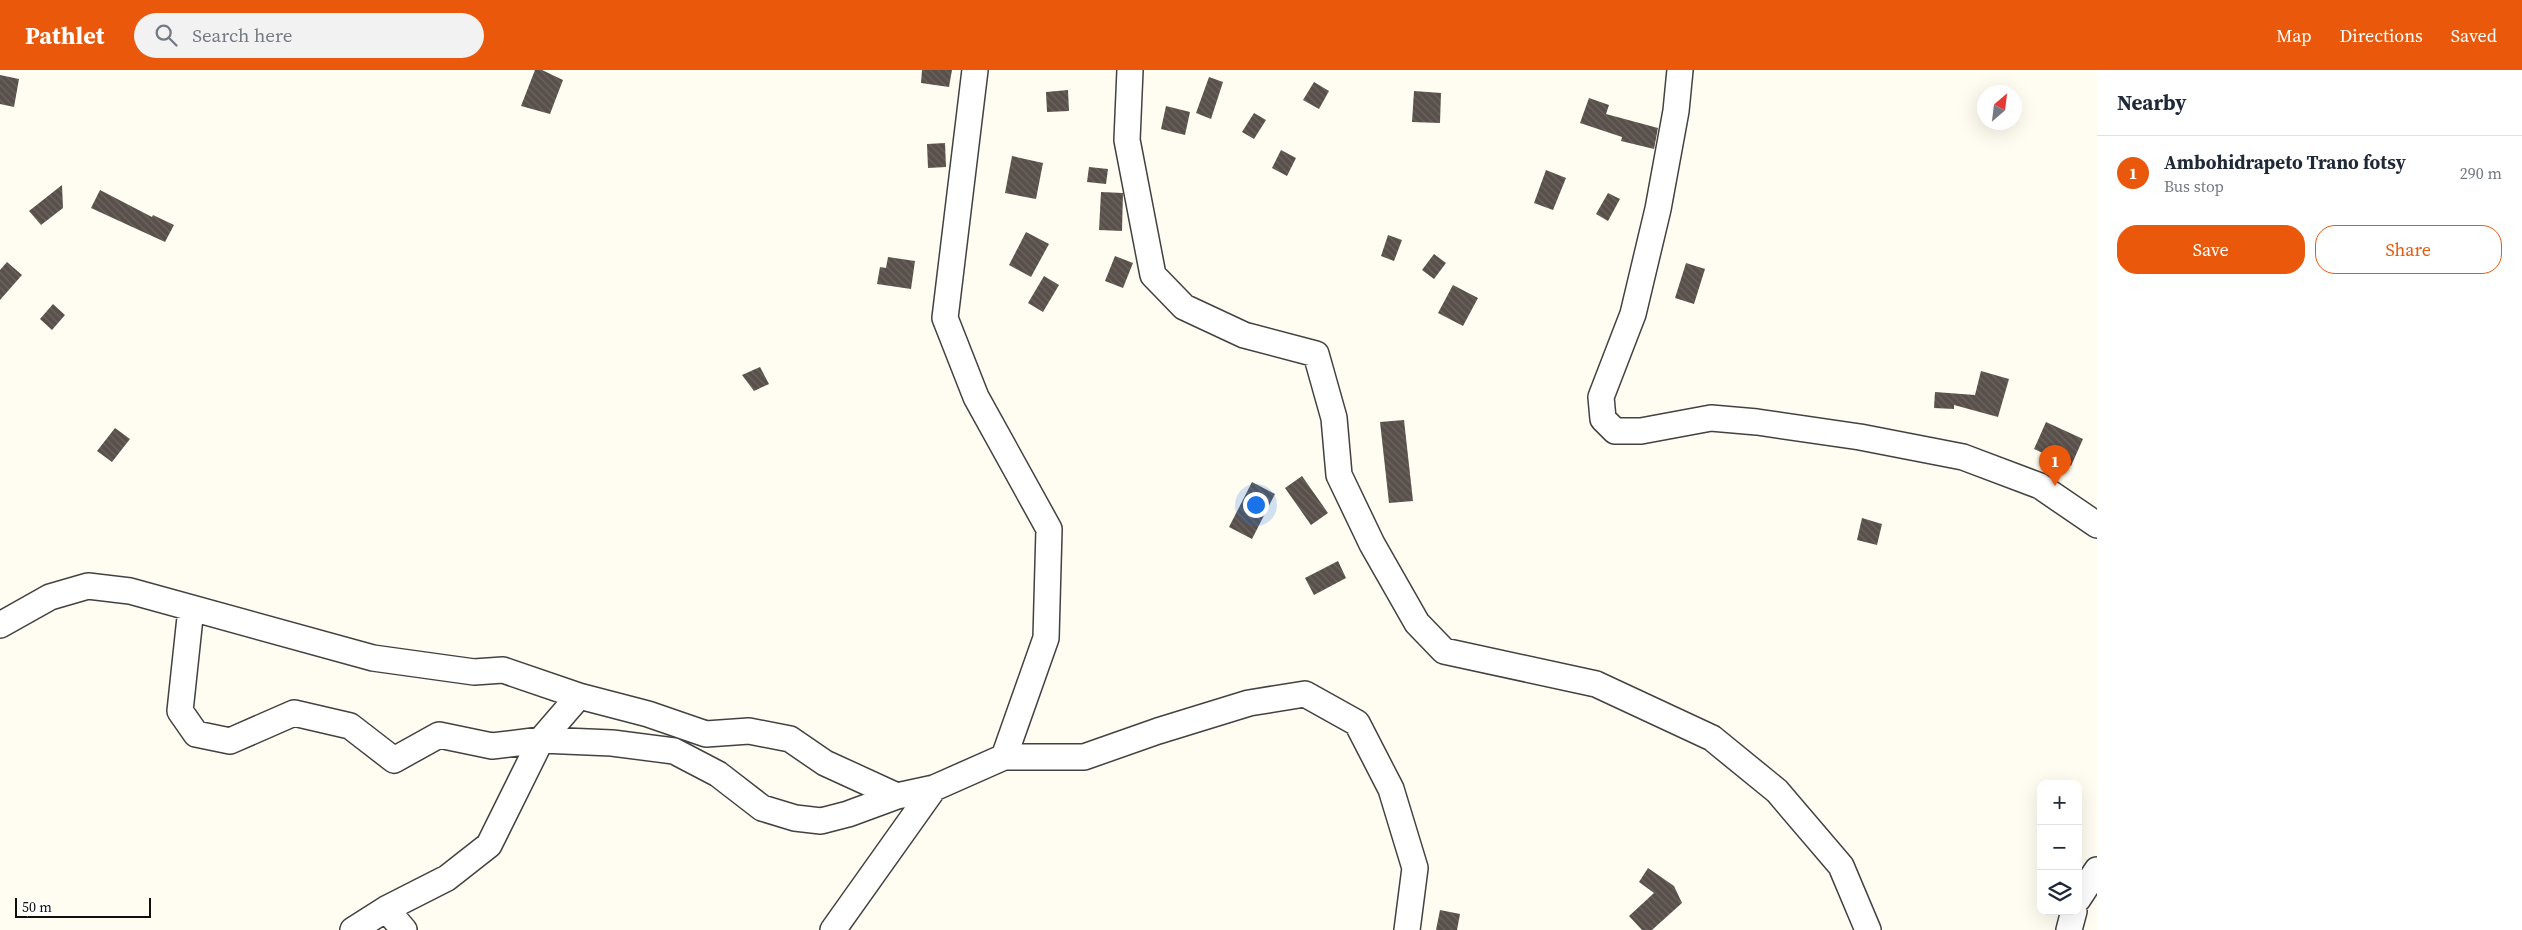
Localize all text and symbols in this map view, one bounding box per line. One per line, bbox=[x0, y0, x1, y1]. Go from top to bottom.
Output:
search box bbox=[134, 13, 484, 58]
text: Pathlet bbox=[25, 19, 104, 52]
icon: search bbox=[152, 21, 180, 49]
text: Search here bbox=[192, 22, 293, 48]
text: Map bbox=[2276, 23, 2312, 48]
text: Directions bbox=[2340, 23, 2423, 48]
text: Saved bbox=[2451, 23, 2497, 48]
north arrow bbox=[1977, 85, 2022, 130]
text: Nearby bbox=[2117, 88, 2187, 117]
text: Ambohidrapeto Trano fotsy bbox=[2164, 149, 2406, 175]
text: 1 bbox=[2129, 162, 2137, 184]
text: 290 m bbox=[2460, 162, 2502, 184]
text: Bus stop bbox=[2164, 175, 2224, 197]
button: Save bbox=[2117, 225, 2305, 274]
button: Share bbox=[2315, 225, 2502, 274]
pin: 1 bbox=[2039, 445, 2071, 486]
your location bbox=[1243, 492, 1269, 518]
map controls bbox=[2037, 780, 2082, 915]
button: + bbox=[2037, 780, 2082, 825]
button: − bbox=[2037, 825, 2082, 870]
button: layers bbox=[2037, 870, 2082, 915]
scale bar bbox=[15, 895, 151, 918]
text: 50 m bbox=[22, 897, 52, 917]

